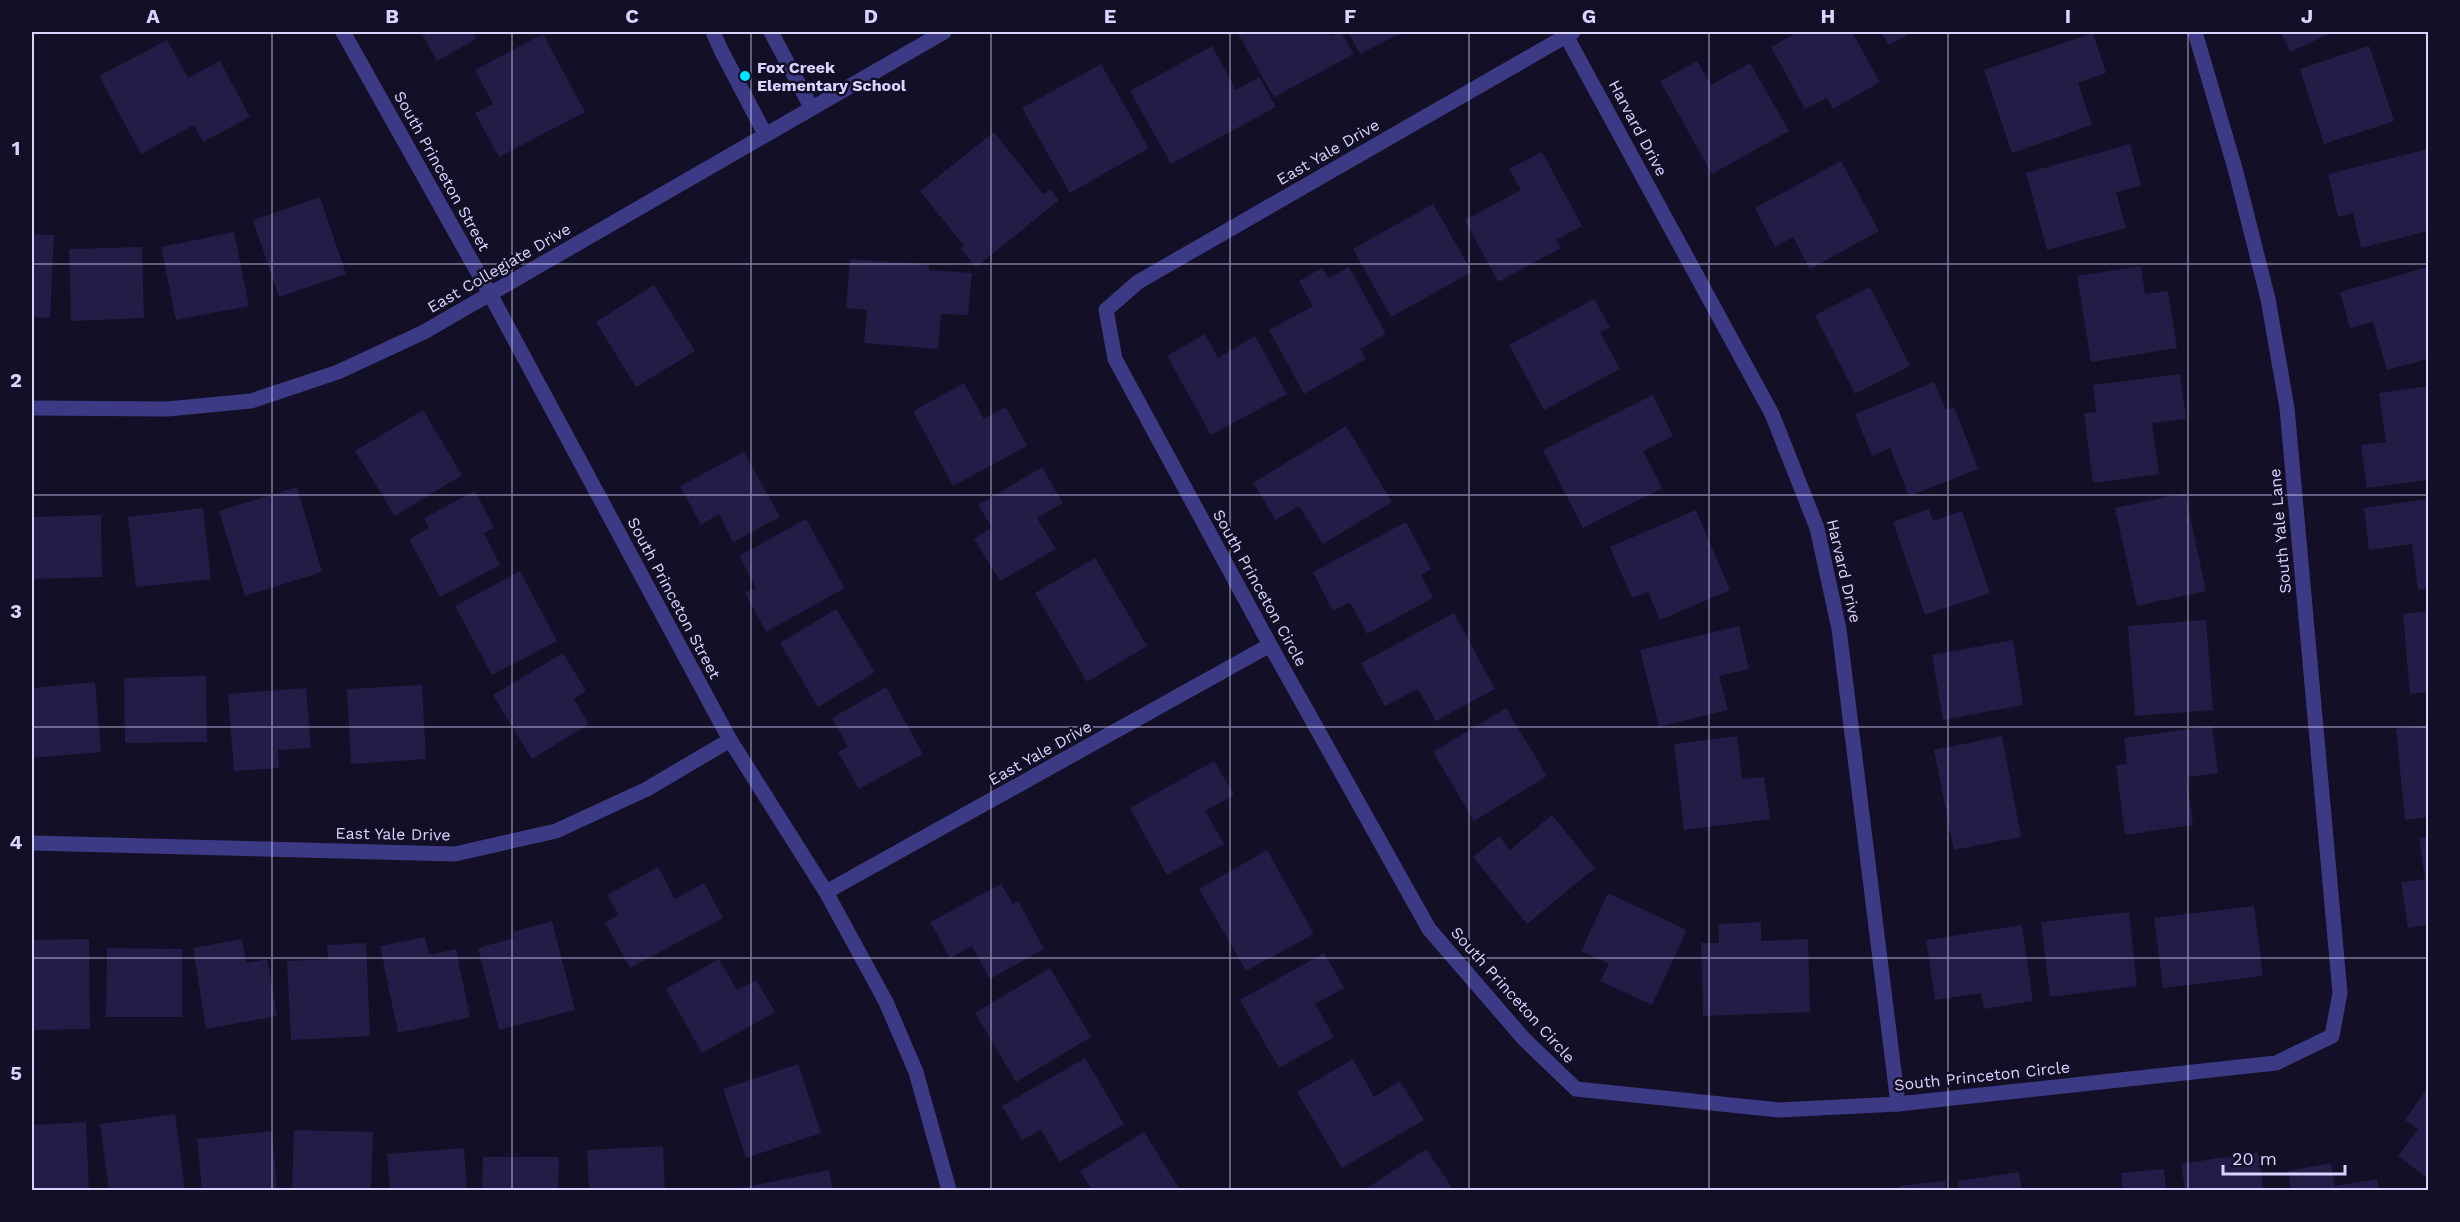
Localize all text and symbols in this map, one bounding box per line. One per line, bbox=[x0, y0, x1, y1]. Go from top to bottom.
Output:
text: A bbox=[146, 4, 160, 28]
text: B bbox=[385, 4, 399, 28]
text: C bbox=[625, 4, 639, 28]
text: D bbox=[864, 4, 878, 28]
text: E bbox=[1104, 4, 1116, 28]
text: F bbox=[1344, 4, 1356, 28]
text: G bbox=[1582, 4, 1596, 28]
text: H bbox=[1821, 4, 1835, 28]
text: I bbox=[2065, 4, 2071, 28]
text: J bbox=[2301, 4, 2313, 28]
place label: Fox Creek Elementary School bbox=[757, 58, 907, 95]
marker: Fox Creek Elementary School bbox=[738, 69, 752, 83]
street label: Harvard Drive bbox=[1605, 77, 1671, 179]
street label: South Princeton Street bbox=[390, 88, 494, 255]
street label: East Yale Drive bbox=[1273, 115, 1383, 189]
text: 1 bbox=[12, 136, 20, 160]
street label: East Collegiate Drive bbox=[424, 219, 574, 317]
text: 2 bbox=[10, 368, 22, 392]
street label: South Yale Lane bbox=[2265, 468, 2295, 594]
street label: South Princeton Circle bbox=[1209, 506, 1311, 670]
street label: South Princeton Street bbox=[623, 514, 725, 682]
street label: Harvard Drive bbox=[1823, 517, 1865, 625]
text: 3 bbox=[10, 599, 22, 623]
street label: East Yale Drive bbox=[985, 717, 1095, 789]
street label: East Yale Drive bbox=[335, 823, 451, 845]
text: 4 bbox=[10, 830, 23, 854]
street label: South Princeton Circle bbox=[1447, 923, 1579, 1067]
street label: South Princeton Circle bbox=[1893, 1057, 2071, 1095]
text: 5 bbox=[10, 1061, 22, 1085]
scale bar bbox=[2223, 1138, 2344, 1176]
text: 20 m bbox=[2232, 1148, 2277, 1169]

